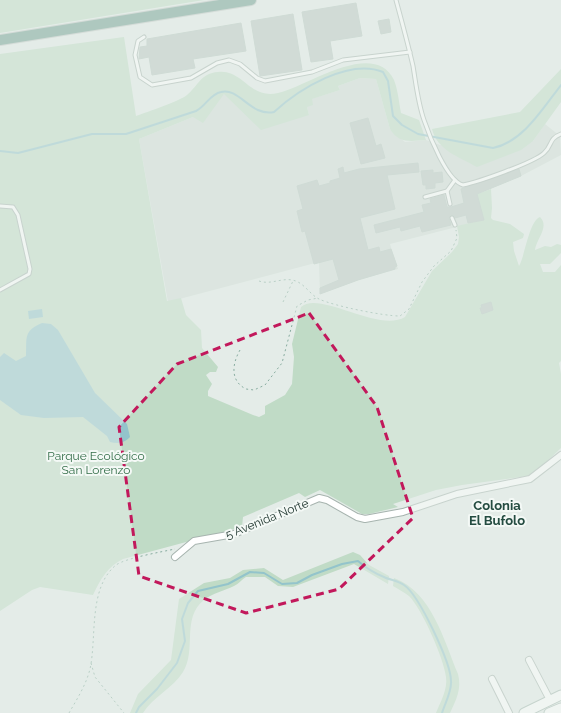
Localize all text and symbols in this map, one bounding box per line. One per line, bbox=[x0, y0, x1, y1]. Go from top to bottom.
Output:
park label: Parque Ecológico San Lorenzo bbox=[47, 449, 145, 477]
street label: 5 Avenida Norte bbox=[223, 496, 311, 542]
district label: Colonia El Bufolo bbox=[469, 498, 525, 528]

